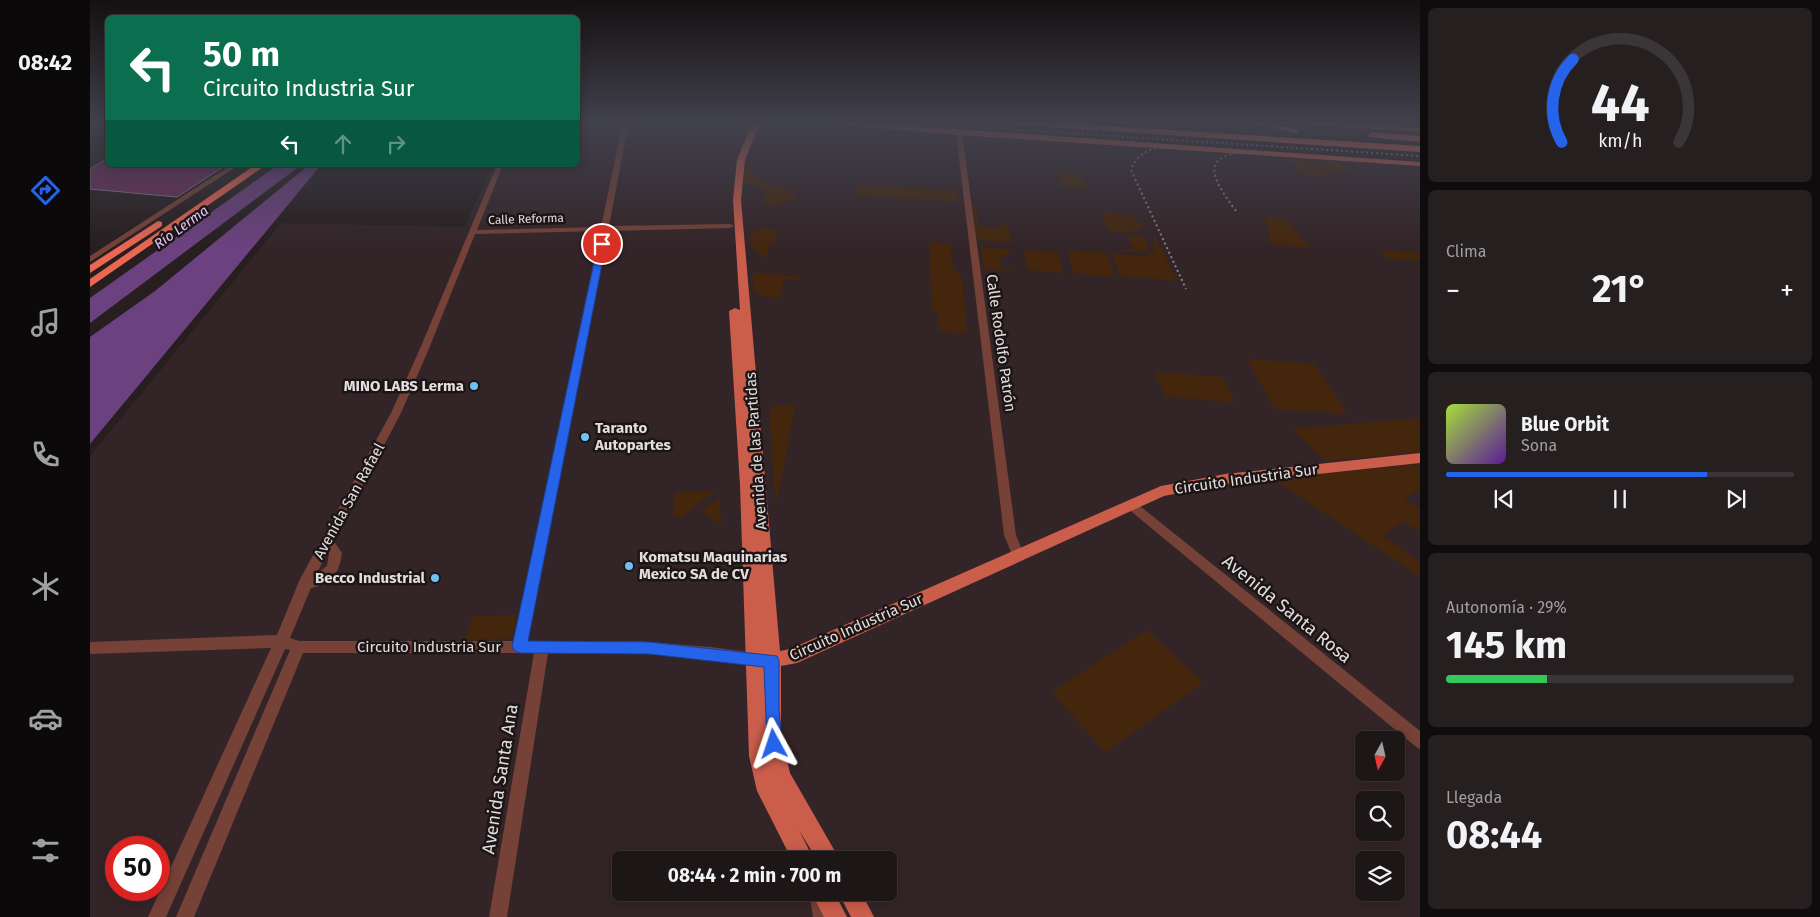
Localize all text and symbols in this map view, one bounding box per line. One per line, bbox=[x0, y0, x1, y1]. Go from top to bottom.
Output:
text: 50 m bbox=[203, 33, 280, 75]
icon: left bbox=[120, 35, 185, 100]
text: 08:42 bbox=[18, 49, 72, 76]
text: 44 bbox=[1591, 72, 1649, 135]
text: Circuito Industria Sur bbox=[203, 75, 414, 102]
icon: left bbox=[276, 130, 304, 158]
icon: ahead bbox=[329, 130, 357, 158]
icon: right bbox=[382, 130, 410, 158]
text: km/h bbox=[1598, 130, 1642, 152]
icon: directions bbox=[28, 173, 63, 208]
water label: Río Lerma bbox=[151, 202, 212, 253]
street label: Calle Reforma bbox=[488, 211, 564, 227]
pin bbox=[581, 223, 623, 265]
icon: arrive bbox=[588, 230, 616, 258]
text: Clima bbox=[1446, 242, 1486, 261]
text: 21° bbox=[1592, 266, 1648, 312]
street label: Calle Rodolfo Patrón bbox=[982, 273, 1020, 413]
text: − bbox=[1446, 274, 1460, 307]
text: + bbox=[1780, 274, 1794, 307]
icon: music bbox=[28, 305, 63, 340]
street label: Avenida de las Partidas bbox=[742, 372, 770, 530]
place label: MINO LABS Lerma bbox=[344, 377, 464, 395]
marker: MINO LABS Lerma bbox=[468, 380, 480, 392]
text: Blue Orbit bbox=[1521, 413, 1609, 436]
place label: Taranto Autopartes bbox=[594, 419, 671, 454]
marker: Taranto Autopartes bbox=[579, 431, 591, 443]
text: Sona bbox=[1521, 436, 1557, 455]
icon: phone bbox=[28, 437, 63, 472]
street label: Avenida San Rafael bbox=[310, 439, 389, 562]
street label: Circuito Industria Sur bbox=[1173, 460, 1319, 498]
icon: previous bbox=[1490, 485, 1518, 513]
icon: pause bbox=[1606, 485, 1634, 513]
icon: next bbox=[1722, 485, 1750, 513]
place label: Komatsu Maquinarias Mexico SA de CV bbox=[639, 548, 787, 583]
street label: Avenida Santa Rosa bbox=[1218, 550, 1356, 668]
marker: Komatsu Maquinarias Mexico SA de CV bbox=[623, 560, 635, 572]
icon: climate bbox=[28, 569, 63, 604]
place label: Becco Industrial bbox=[315, 569, 426, 587]
marker: Becco Industrial bbox=[429, 572, 441, 584]
street label: Circuito Industria Sur bbox=[787, 589, 926, 665]
text: Autonomía · 29% bbox=[1446, 598, 1567, 617]
text: 145 km bbox=[1446, 622, 1567, 668]
street label: Circuito Industria Sur bbox=[357, 638, 501, 656]
icon: car bbox=[28, 701, 63, 736]
street label: Avenida Santa Ana bbox=[477, 702, 523, 856]
position arrow bbox=[747, 717, 799, 769]
north arrow bbox=[1355, 731, 1405, 781]
map controls bbox=[1355, 731, 1405, 901]
text: Llegada bbox=[1446, 788, 1502, 807]
button: search bbox=[1355, 791, 1405, 841]
text: 08:44 bbox=[1446, 812, 1542, 858]
icon: filters bbox=[28, 833, 63, 868]
speed limit sign: 50 bbox=[105, 836, 170, 901]
button: layers bbox=[1355, 851, 1405, 901]
text: 08:44 · 2 min · 700 m bbox=[668, 864, 841, 887]

